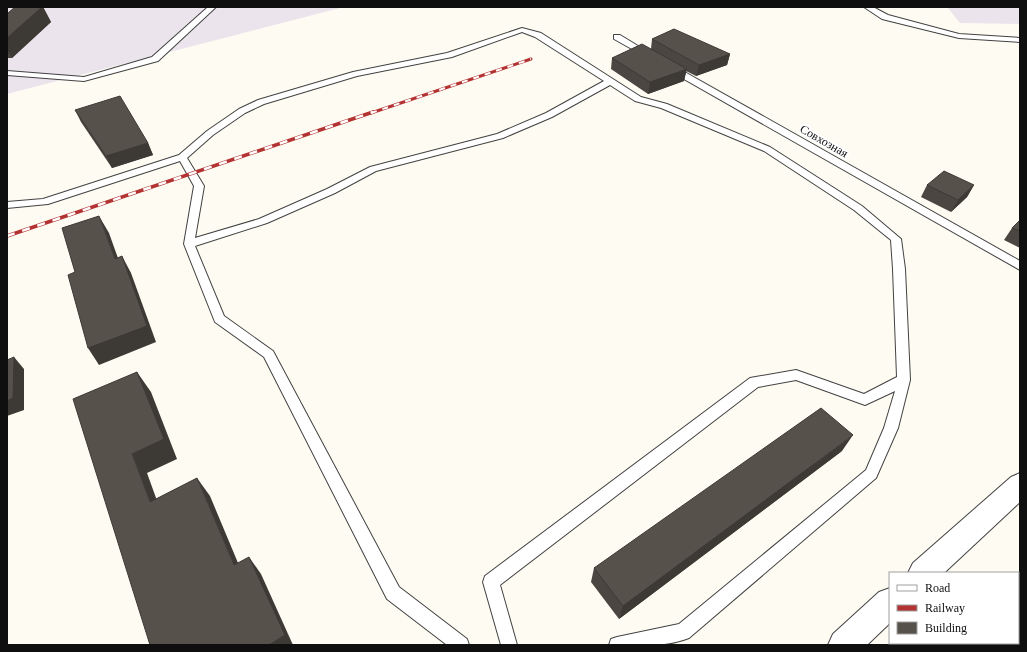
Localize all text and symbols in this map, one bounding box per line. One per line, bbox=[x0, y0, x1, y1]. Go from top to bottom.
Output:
street label: Совхозная bbox=[797, 122, 851, 161]
legend bbox=[889, 572, 1019, 644]
text: Road bbox=[925, 581, 950, 595]
text: Railway bbox=[925, 601, 965, 615]
text: Building bbox=[925, 621, 967, 635]

